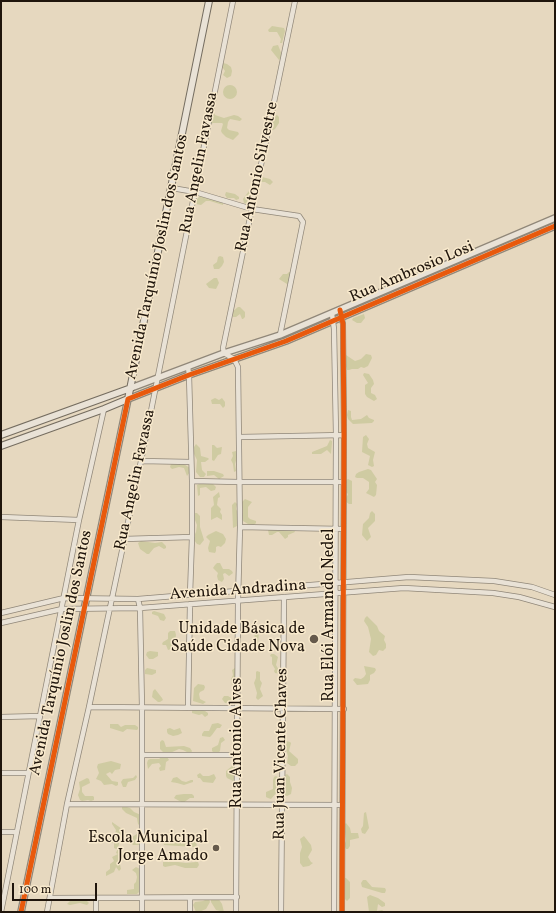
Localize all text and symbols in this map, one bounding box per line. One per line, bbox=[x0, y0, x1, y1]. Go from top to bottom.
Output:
street label: Rua Angelin Favassa bbox=[177, 91, 223, 235]
street label: Rua Antonio Silvestre bbox=[233, 100, 283, 254]
street label: Avenida Tarquínio Joslin dos Santos bbox=[123, 133, 193, 381]
street label: Rua Ambrosio Losi bbox=[347, 238, 477, 308]
street label: Rua Angelin Favassa bbox=[112, 408, 160, 552]
street label: Rua Elói Armando Nedel bbox=[320, 528, 340, 702]
street label: Avenida Tarquínio Joslin dos Santos bbox=[27, 529, 97, 777]
street label: Avenida Andradina bbox=[169, 577, 307, 605]
place label: Unidade Básica de Saúde Cidade Nova bbox=[171, 620, 305, 658]
marker: Unidade Básica de Saúde Cidade Nova bbox=[308, 633, 320, 645]
street label: Rua Juan Vicente Chaves bbox=[271, 668, 293, 840]
street label: Rua Antonio Alves bbox=[228, 678, 248, 808]
place label: Escola Municipal Jorge Amado bbox=[88, 829, 208, 867]
marker: Escola Municipal Jorge Amado bbox=[211, 843, 221, 853]
scale bar bbox=[14, 875, 99, 901]
text: 100 m bbox=[19, 882, 51, 898]

